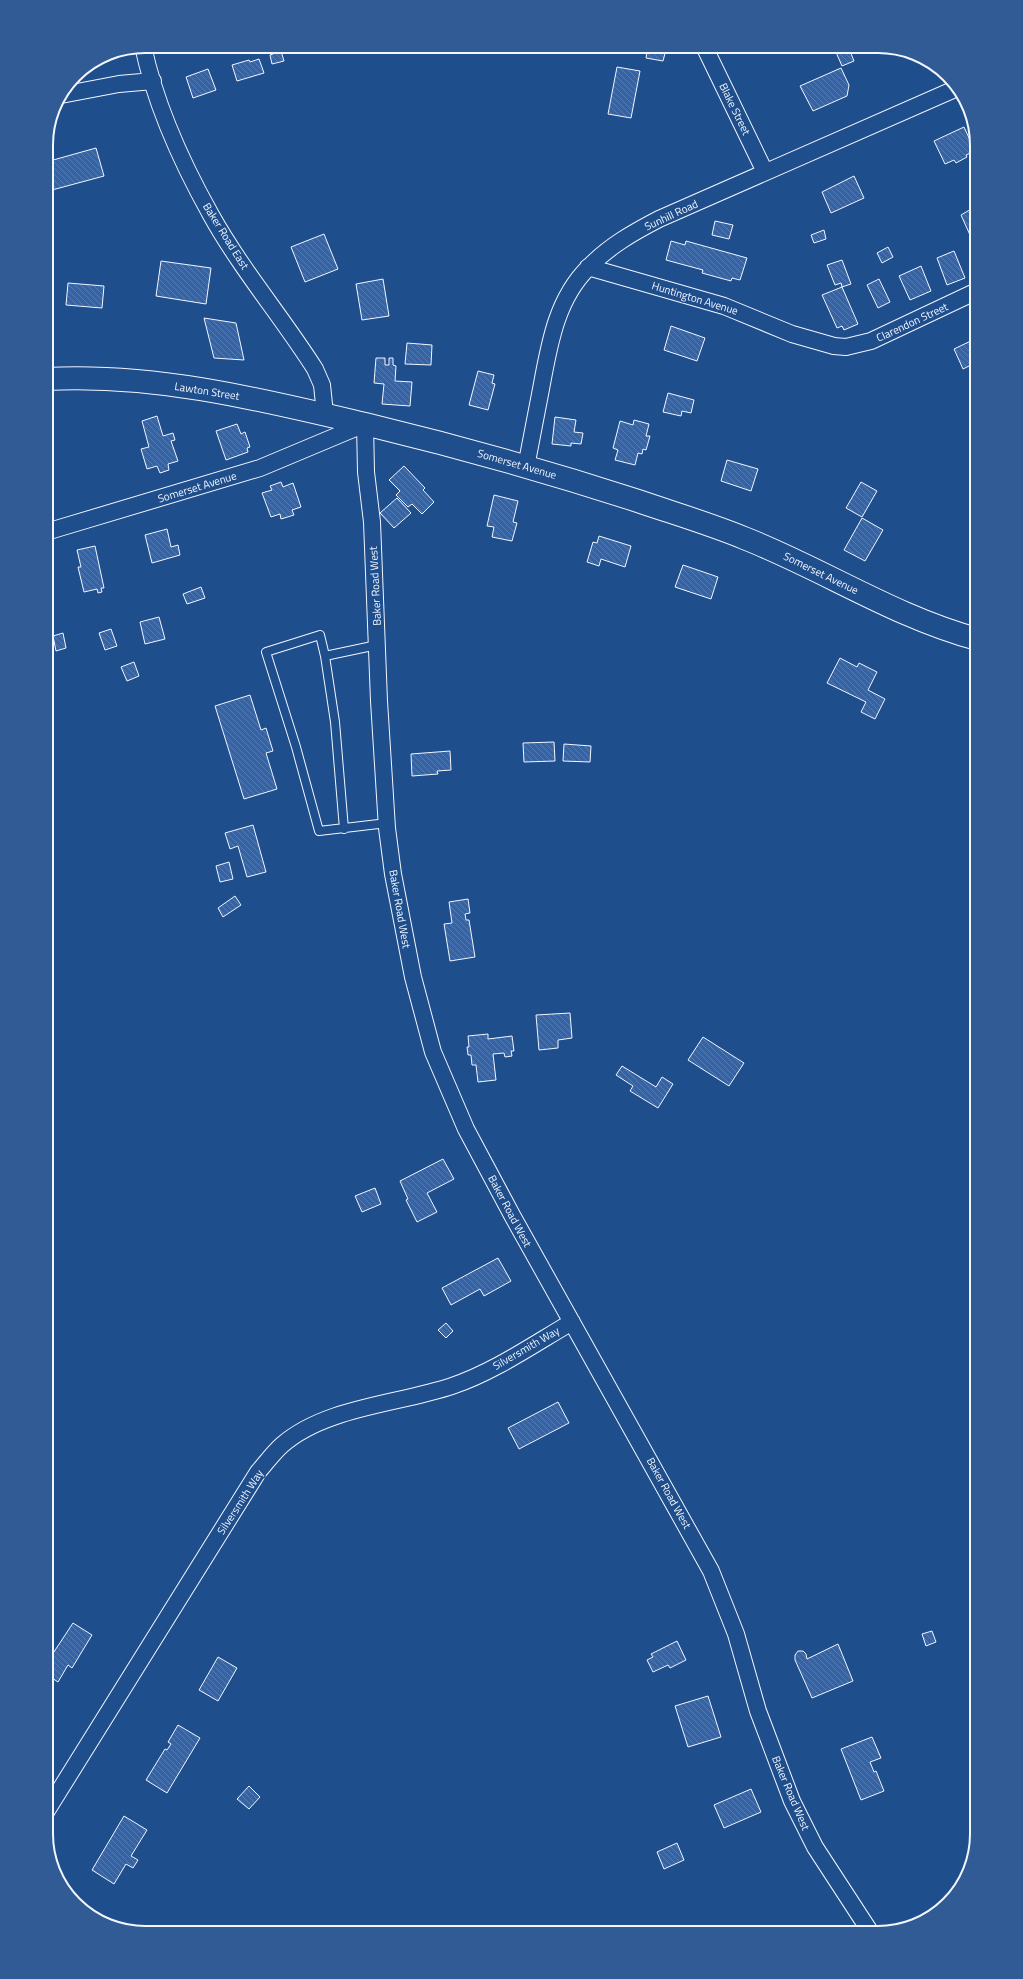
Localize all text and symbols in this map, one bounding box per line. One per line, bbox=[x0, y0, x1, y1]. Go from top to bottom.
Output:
street label: Blake Street bbox=[715, 80, 755, 138]
street label: Sunhill Road bbox=[642, 196, 701, 234]
street label: Baker Road East bbox=[199, 200, 253, 273]
street label: Huntington Avenue bbox=[650, 277, 740, 319]
street label: Clarendon Street bbox=[873, 298, 951, 346]
street label: Lawton Street bbox=[173, 378, 241, 404]
street label: Somerset Avenue bbox=[476, 445, 559, 483]
street label: Somerset Avenue bbox=[156, 467, 239, 507]
street label: Baker Road West bbox=[365, 546, 385, 626]
street label: Somerset Avenue bbox=[781, 548, 862, 598]
street label: Baker Road West bbox=[385, 868, 415, 950]
street label: Baker Road West bbox=[484, 1172, 536, 1250]
street label: Silversmith Way bbox=[490, 1322, 563, 1374]
street label: Baker Road West bbox=[643, 1454, 695, 1532]
street label: Silversmith Way bbox=[213, 1466, 267, 1538]
street label: Baker Road West bbox=[768, 1753, 814, 1833]

